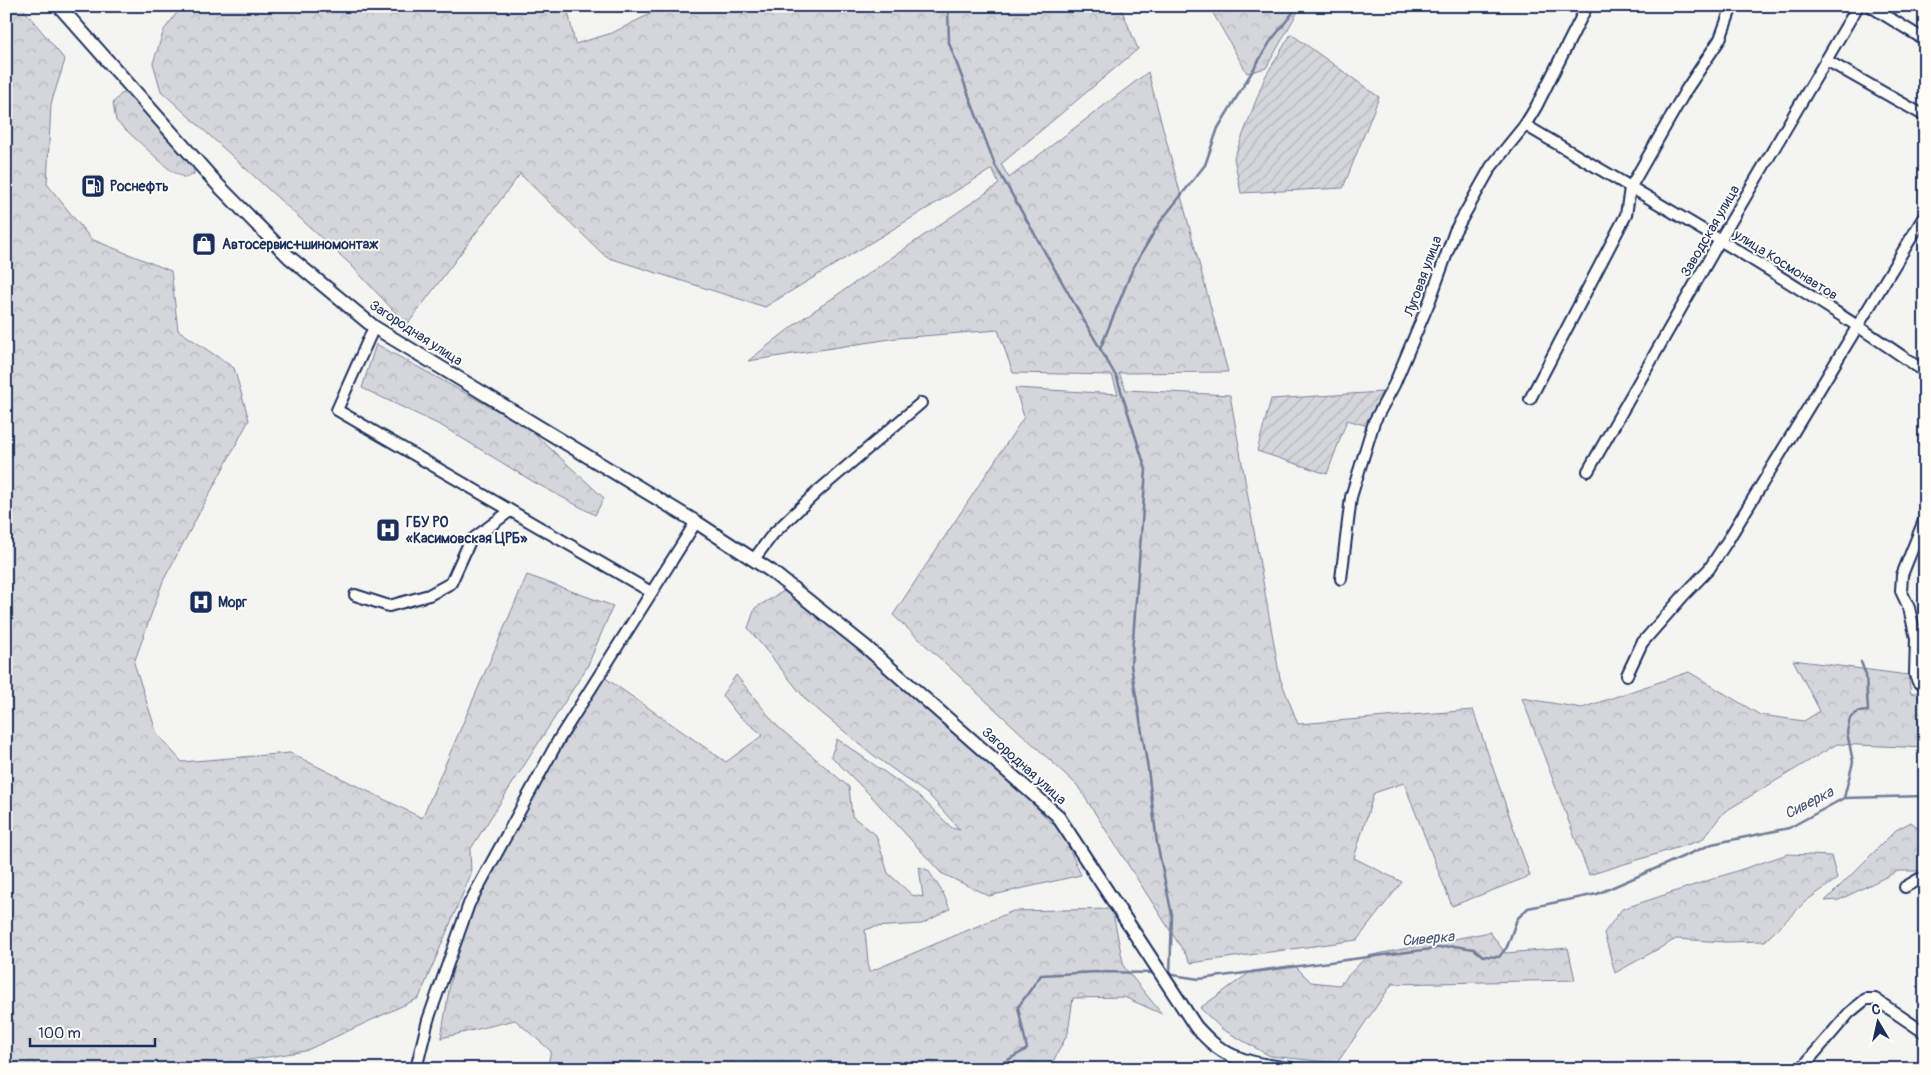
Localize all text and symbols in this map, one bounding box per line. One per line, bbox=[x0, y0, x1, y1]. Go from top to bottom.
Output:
fuel station icon: Роснефть bbox=[80, 173, 106, 199]
place label: Роснефть bbox=[110, 178, 169, 195]
street label: Заводская улица bbox=[1677, 182, 1743, 280]
street label: улица Космонавтов bbox=[1730, 226, 1841, 304]
shop icon: Автосервис+шиномонтаж bbox=[191, 231, 217, 257]
street label: Луговая улица bbox=[1400, 233, 1445, 320]
place label: Автосервис+шиномонтаж bbox=[222, 236, 379, 253]
street label: Загородная улица bbox=[366, 297, 466, 369]
place label: ГБУ РО «Касимовская ЦРБ» bbox=[406, 514, 528, 547]
hospital icon: ГБУ РО «Касимовская ЦРБ» bbox=[375, 517, 401, 543]
hospital icon: Морг bbox=[188, 589, 214, 615]
place label: Морг bbox=[218, 594, 247, 611]
street label: Загородная улица bbox=[978, 724, 1070, 808]
water label: Сиверка bbox=[1781, 782, 1838, 823]
water label: Сиверка bbox=[1401, 927, 1456, 951]
north arrow bbox=[1854, 998, 1904, 1048]
text: С bbox=[1870, 1001, 1882, 1019]
scale bar bbox=[30, 1015, 155, 1047]
text: 100 m bbox=[38, 1024, 81, 1043]

